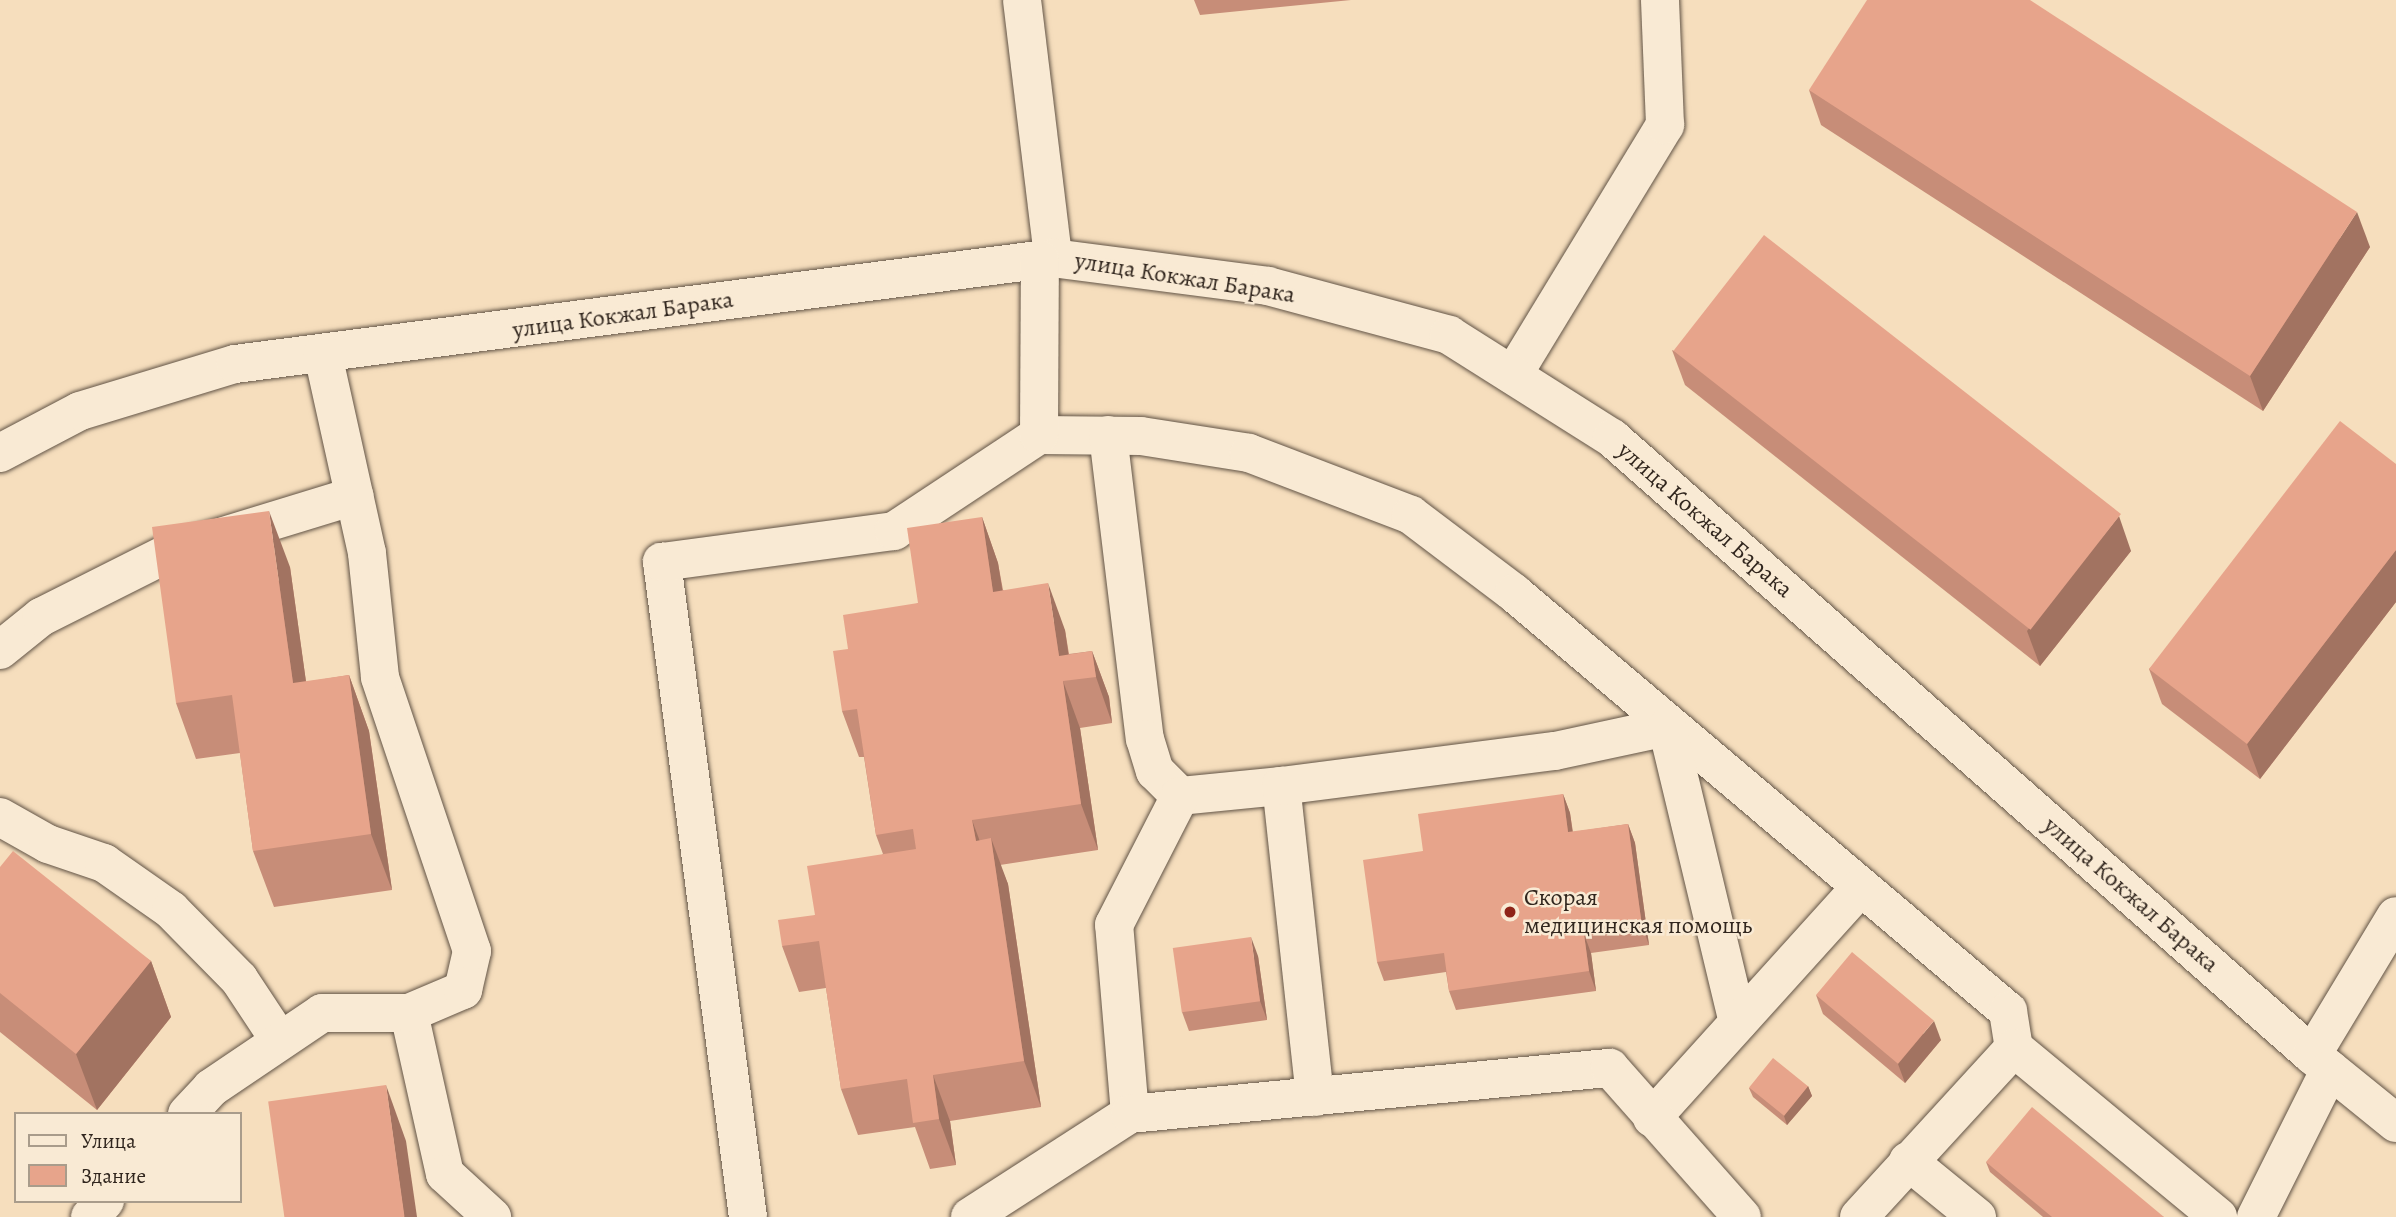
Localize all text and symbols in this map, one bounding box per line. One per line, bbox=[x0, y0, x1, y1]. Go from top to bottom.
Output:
street label: улица Кокжал Барака bbox=[1073, 246, 1297, 310]
street label: улица Кокжал Барака bbox=[511, 285, 735, 345]
street label: улица Кокжал Барака bbox=[1612, 436, 1798, 604]
street label: улица Кокжал Барака bbox=[2038, 811, 2224, 979]
place label: Скорая медицинская помощь bbox=[1524, 884, 1752, 940]
marker: Скорая медицинская помощь bbox=[1502, 904, 1518, 920]
legend bbox=[14, 1112, 242, 1203]
text: Улица bbox=[81, 1127, 136, 1155]
text: Здание bbox=[81, 1162, 146, 1190]

